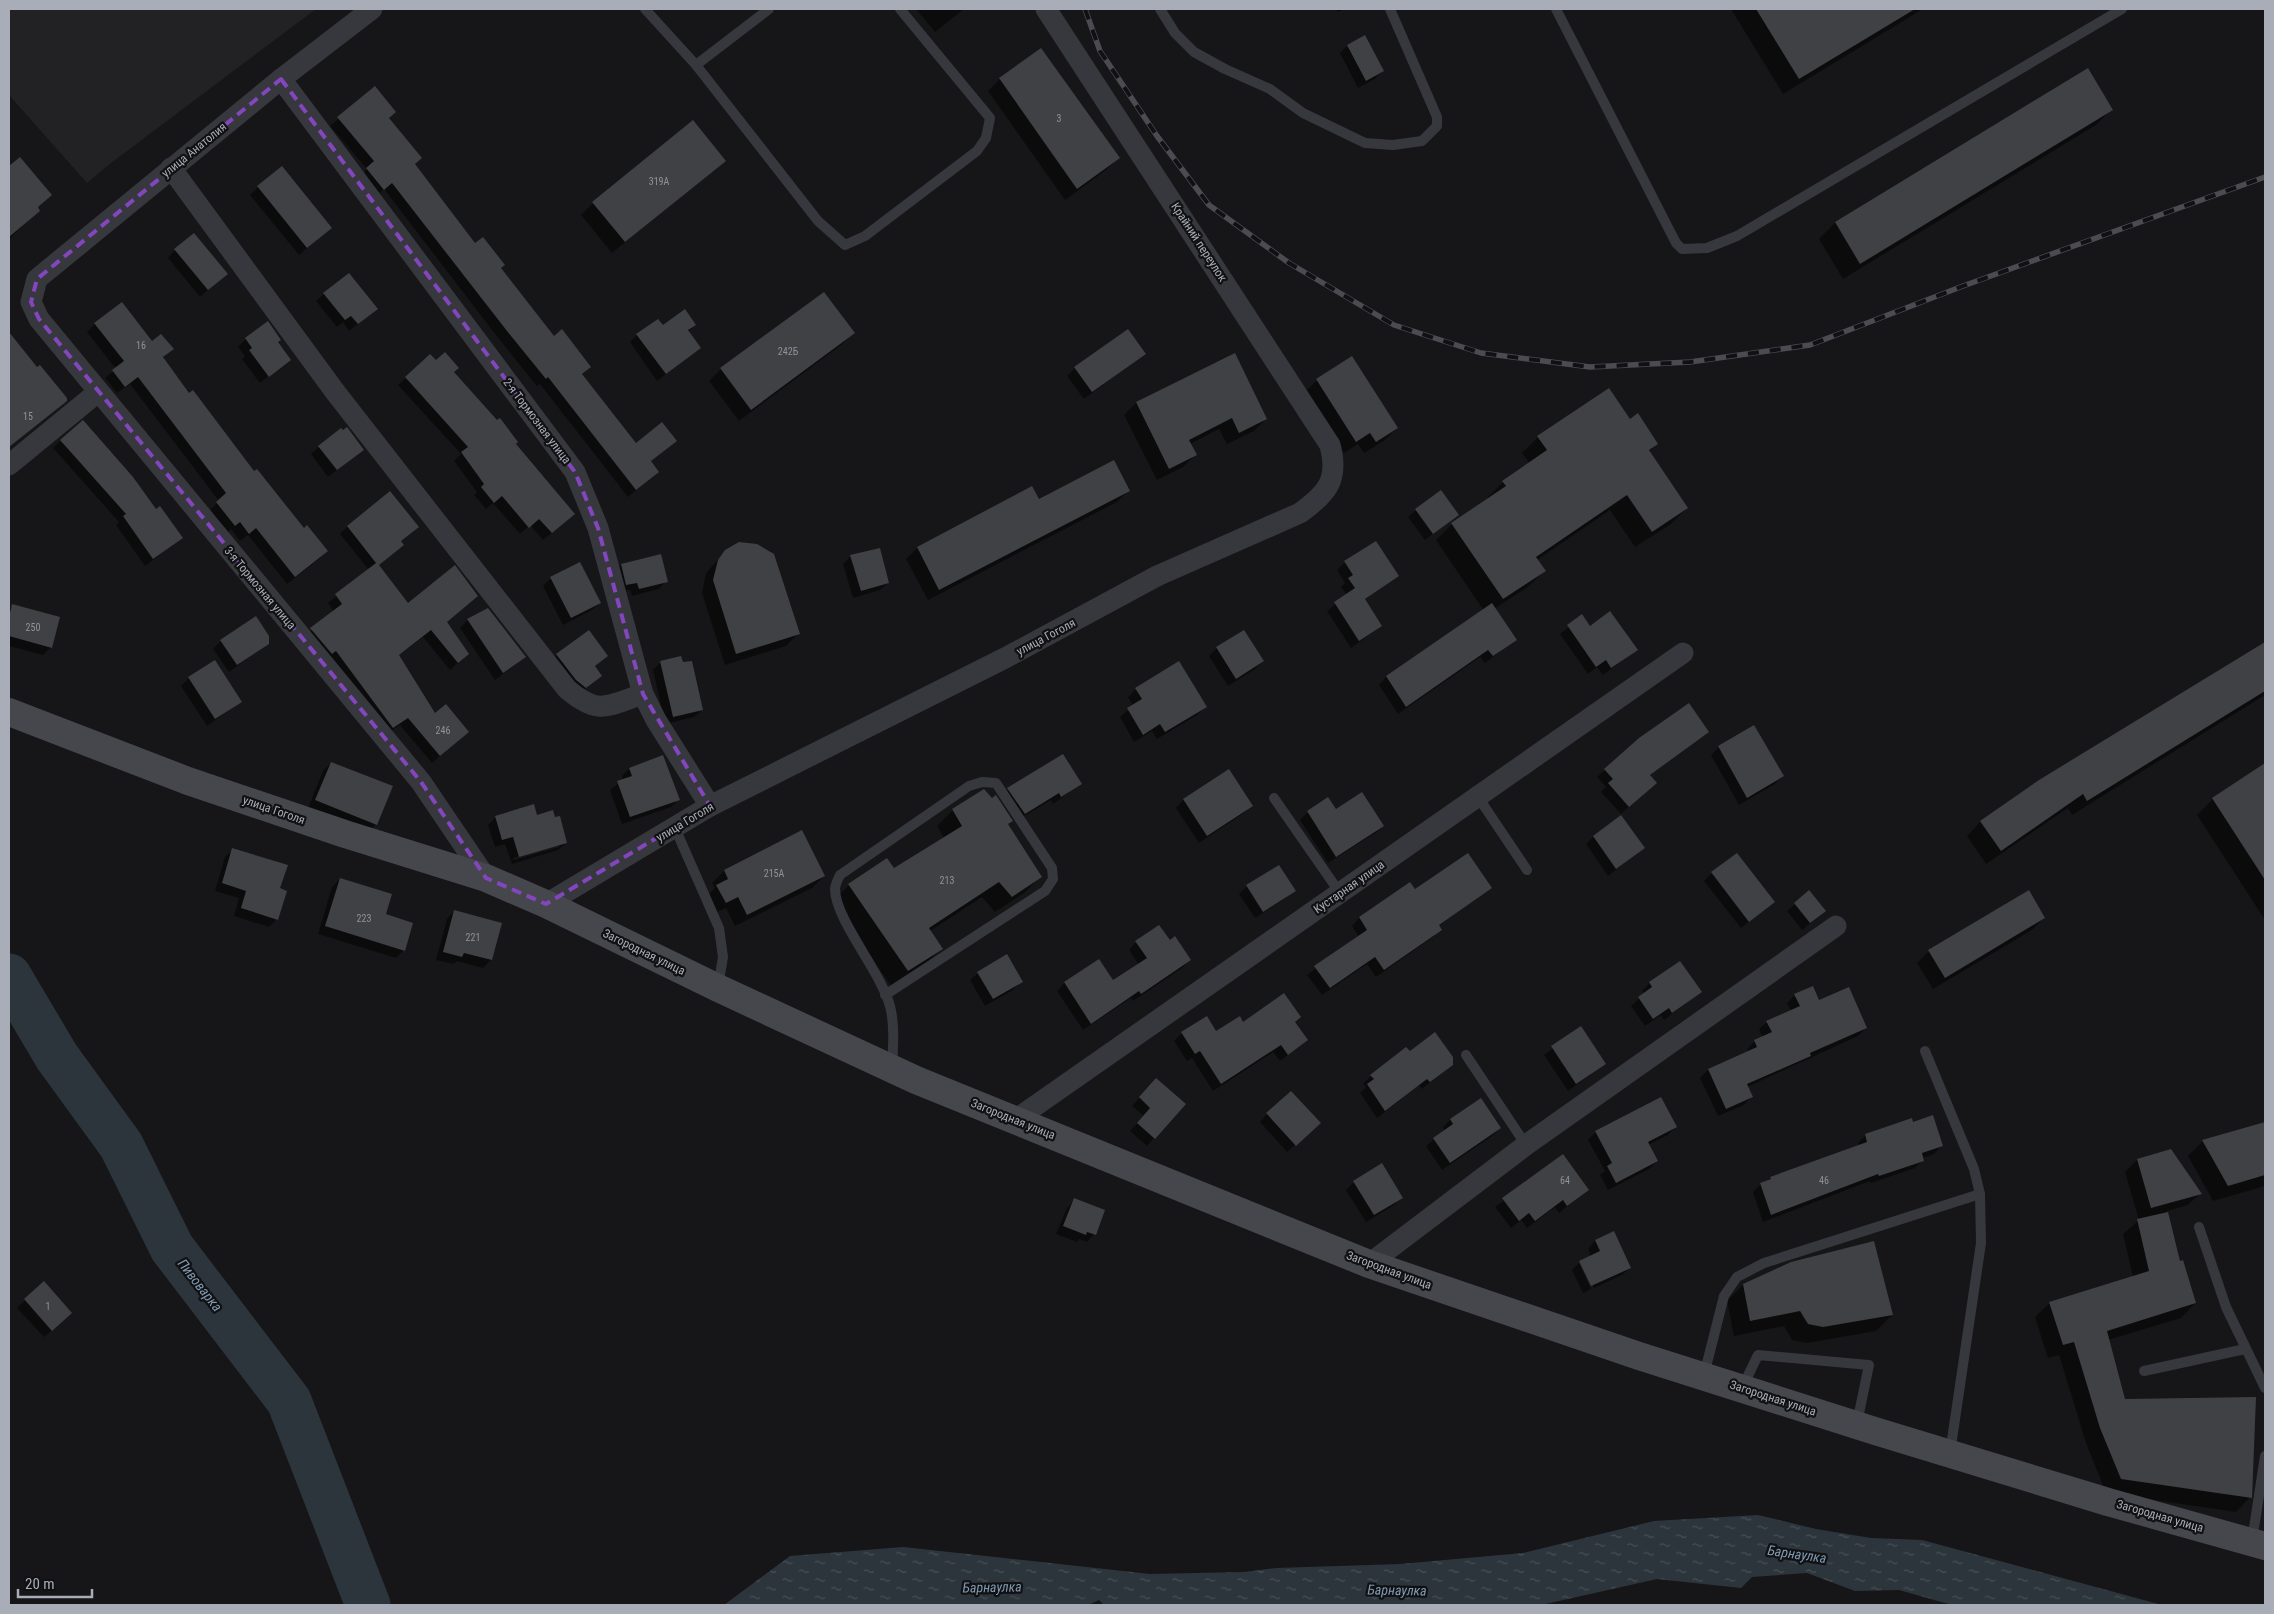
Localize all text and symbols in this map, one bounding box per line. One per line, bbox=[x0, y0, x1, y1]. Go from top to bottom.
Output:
house number: 3 bbox=[1057, 113, 1062, 124]
street label: улица Анатолия bbox=[159, 120, 229, 180]
house number: 319А bbox=[649, 176, 670, 187]
street label: Крайний переулок bbox=[1168, 200, 1230, 284]
house number: 16 bbox=[136, 340, 146, 351]
house number: 242Б bbox=[778, 346, 799, 357]
street label: 2-я Тормозная улица bbox=[500, 376, 574, 467]
house number: 15 bbox=[23, 411, 33, 422]
street label: 3-я Тормозная улица bbox=[221, 544, 299, 632]
street label: улица Гоголя bbox=[1014, 616, 1078, 658]
house number: 250 bbox=[26, 622, 40, 633]
house number: 246 bbox=[436, 725, 450, 736]
street label: улица Гоголя bbox=[241, 793, 307, 827]
street label: улица Гоголя bbox=[654, 799, 716, 845]
street label: Кустарная улица bbox=[1311, 857, 1387, 917]
house number: 215А bbox=[764, 868, 785, 879]
house number: 213 bbox=[940, 875, 954, 886]
house number: 223 bbox=[357, 913, 371, 924]
street label: Загородная улица bbox=[601, 926, 688, 978]
house number: 221 bbox=[466, 932, 480, 943]
street label: Загородная улица bbox=[969, 1096, 1057, 1142]
house number: 64 bbox=[1560, 1175, 1570, 1186]
house number: 46 bbox=[1819, 1175, 1829, 1186]
street label: Загородная улица bbox=[1344, 1248, 1434, 1292]
water label: Пивоварка bbox=[175, 1256, 225, 1314]
house number: 1 bbox=[46, 1301, 50, 1312]
street label: Загородная улица bbox=[1728, 1377, 1818, 1419]
street label: Загородная улица bbox=[2115, 1497, 2205, 1535]
water label: Барнаулка bbox=[1766, 1542, 1828, 1566]
scale bar bbox=[18, 1566, 91, 1598]
text: 20 m bbox=[25, 1575, 55, 1593]
water label: Барнаулка bbox=[962, 1578, 1022, 1596]
water label: Барнаулка bbox=[1367, 1581, 1427, 1599]

